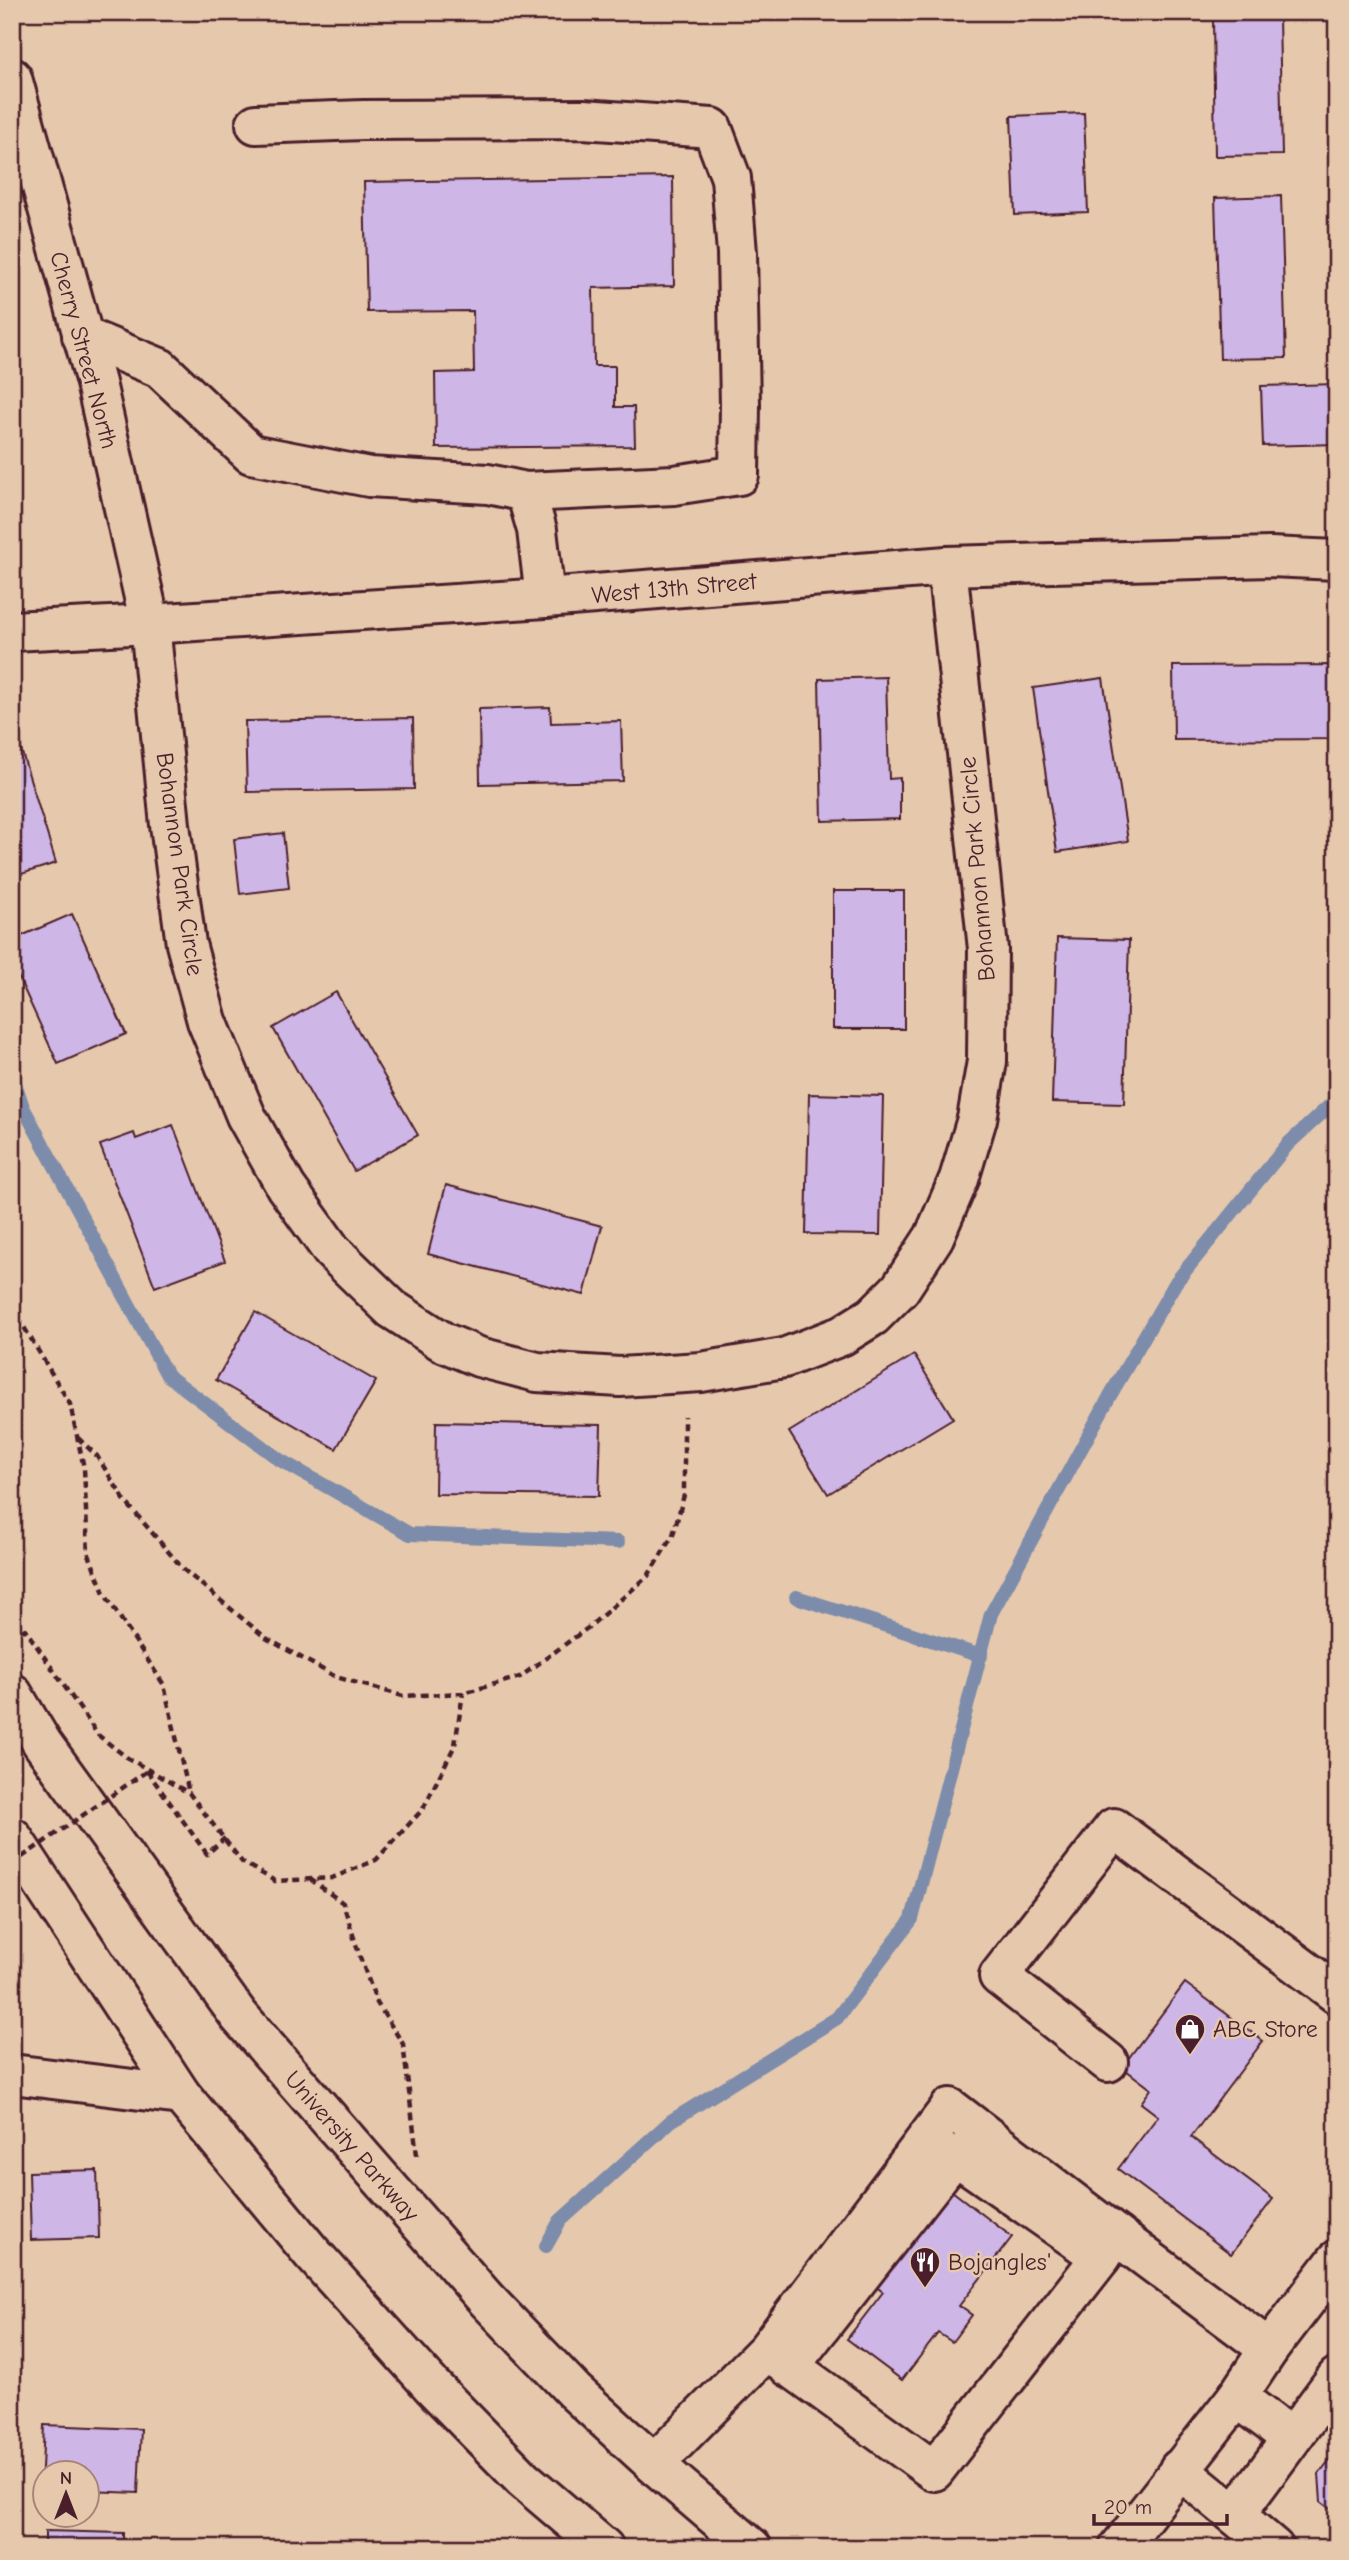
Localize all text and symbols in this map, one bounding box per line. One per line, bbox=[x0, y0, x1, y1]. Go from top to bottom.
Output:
street label: Cherry Street North bbox=[44, 248, 124, 452]
street label: West 13th Street bbox=[590, 567, 759, 609]
street label: Bohannon Park Circle bbox=[150, 751, 210, 977]
street label: Bohannon Park Circle bbox=[953, 756, 1001, 982]
shop icon: ABC Store bbox=[1173, 2012, 1207, 2056]
place label: ABC Store bbox=[1213, 2015, 1318, 2043]
street label: University Parkway bbox=[279, 2065, 425, 2227]
restaurant icon: Bojangles' bbox=[908, 2245, 942, 2289]
place label: Bojangles' bbox=[948, 2248, 1051, 2276]
north arrow bbox=[32, 2458, 102, 2528]
text: N bbox=[60, 2467, 72, 2489]
scale bar bbox=[1094, 2483, 1226, 2527]
text: 20 m bbox=[1104, 2495, 1152, 2519]

